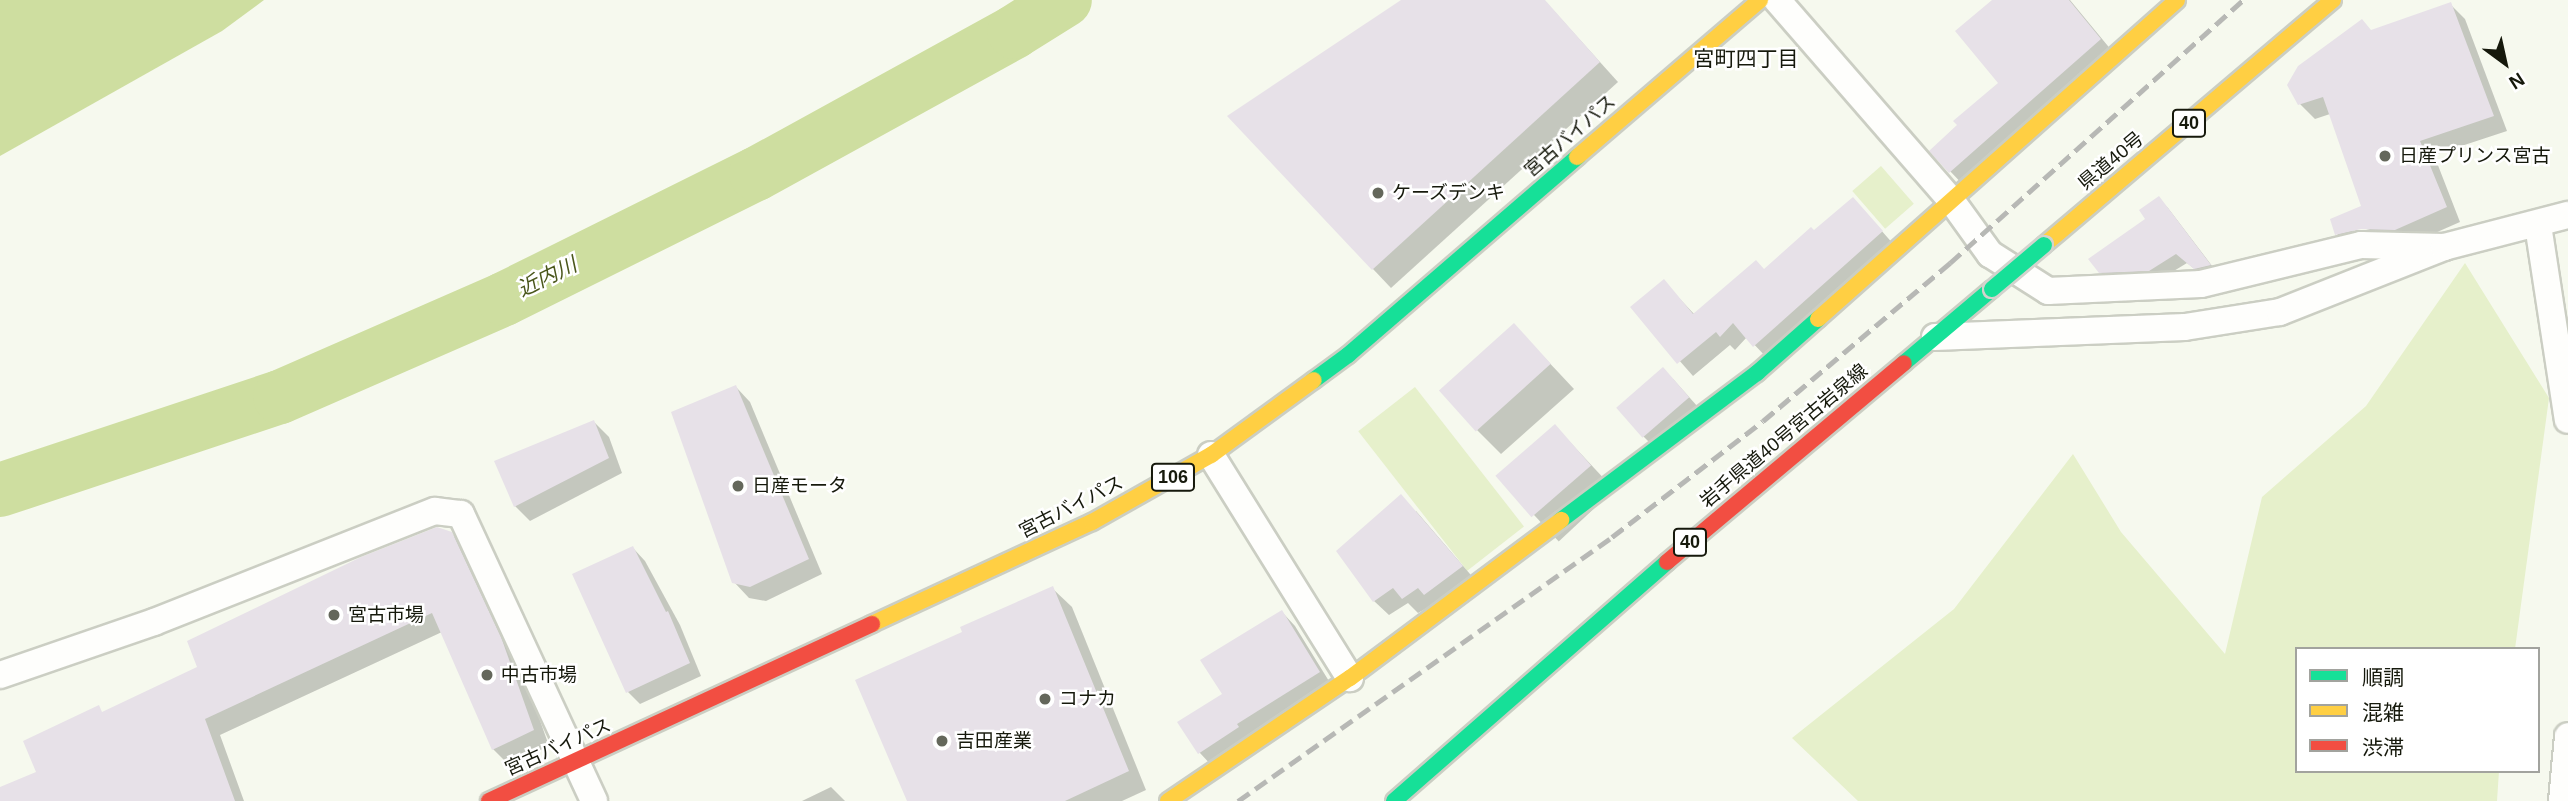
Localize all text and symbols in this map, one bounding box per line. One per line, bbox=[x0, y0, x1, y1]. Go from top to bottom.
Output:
north arrow bbox=[2470, 28, 2540, 98]
district label: 宮町四丁目 bbox=[1694, 46, 1798, 72]
text: N bbox=[2505, 68, 2528, 94]
street label: 宮古バイパス bbox=[1520, 90, 1620, 182]
road number: 40 bbox=[2172, 109, 2206, 138]
street label: 県道40号 bbox=[2074, 127, 2148, 195]
place label: 日産プリンス宮古 bbox=[2399, 145, 2551, 167]
marker: 日産プリンス宮古 bbox=[2377, 148, 2393, 164]
place label: ケーズデンキ bbox=[1392, 182, 1506, 204]
marker: ケーズデンキ bbox=[1370, 185, 1386, 201]
water label: 近内川 bbox=[513, 252, 581, 302]
street label: 岩手県道40号宮古岩泉線 bbox=[1696, 359, 1872, 513]
road number: 106 bbox=[1150, 462, 1196, 491]
street label: 宮古バイパス bbox=[1015, 471, 1127, 543]
place label: 日産モータ bbox=[752, 475, 847, 497]
marker: 日産モータ bbox=[730, 478, 746, 494]
road number: 40 bbox=[1672, 528, 1708, 556]
place label: 宮古市場 bbox=[348, 604, 424, 626]
marker: 宮古市場 bbox=[326, 607, 342, 623]
legend bbox=[2295, 647, 2540, 773]
place label: 中古市場 bbox=[501, 664, 577, 686]
text: 順調 bbox=[2362, 666, 2404, 689]
marker: 中古市場 bbox=[479, 667, 495, 683]
place label: コナカ bbox=[1059, 688, 1116, 710]
marker: コナカ bbox=[1037, 691, 1053, 707]
text: 混雑 bbox=[2362, 701, 2404, 724]
street label: 宮古バイパス bbox=[501, 713, 615, 781]
place label: 吉田産業 bbox=[956, 730, 1032, 752]
marker: 吉田産業 bbox=[934, 733, 950, 749]
text: 渋滞 bbox=[2362, 736, 2404, 759]

